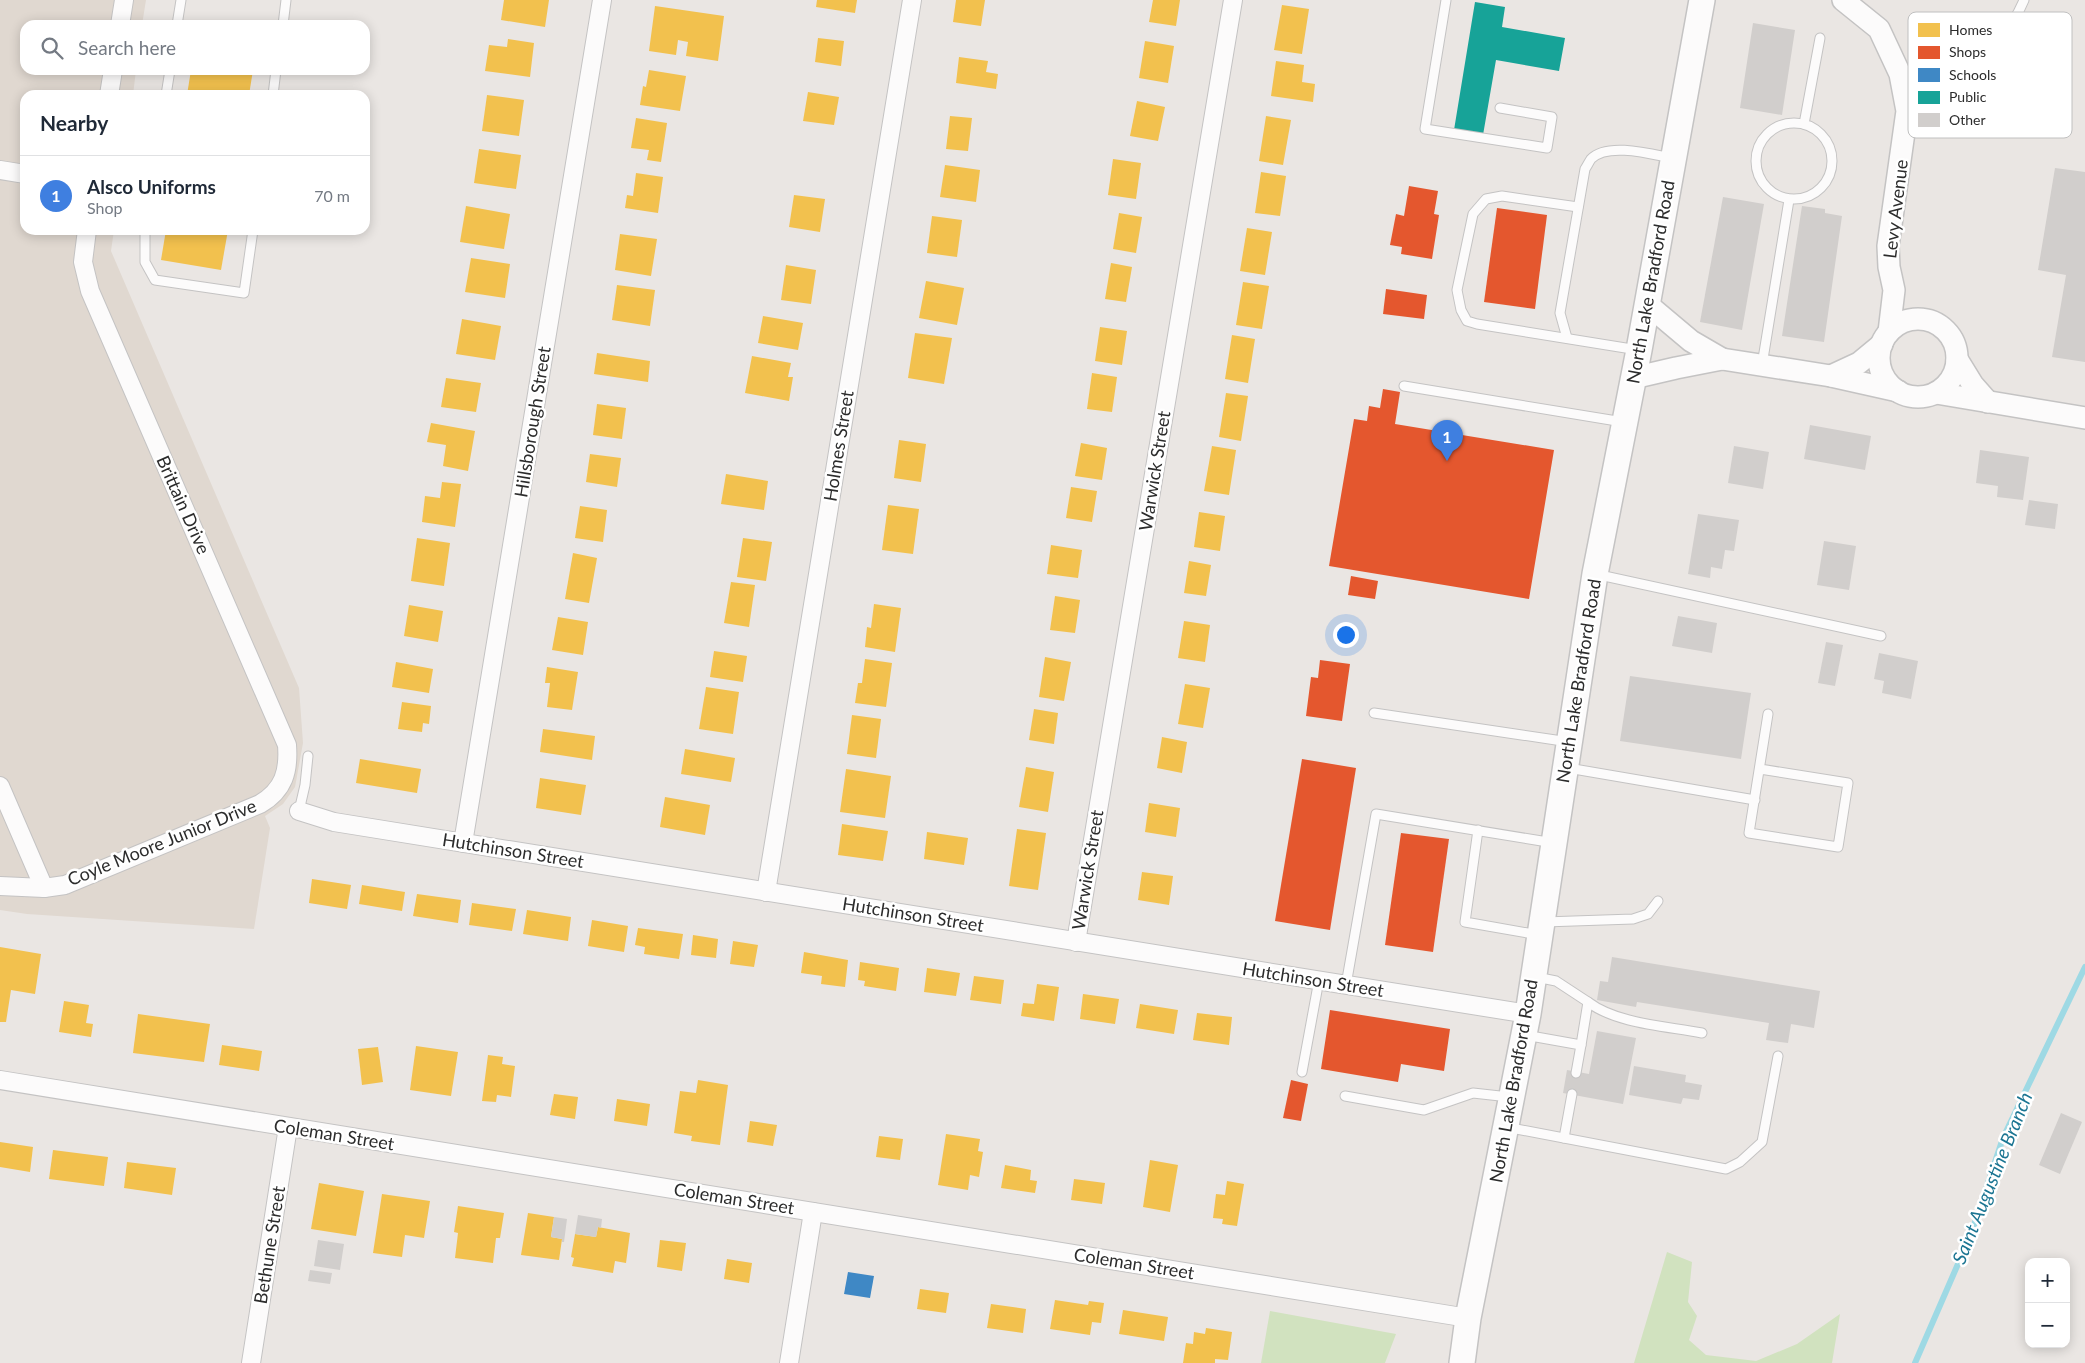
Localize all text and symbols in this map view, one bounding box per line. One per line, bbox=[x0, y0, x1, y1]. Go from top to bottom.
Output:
legend bbox=[1908, 12, 2072, 138]
search box bbox=[20, 20, 370, 75]
text: Homes bbox=[1949, 21, 1992, 38]
icon: search bbox=[38, 34, 66, 62]
text: Search here bbox=[78, 36, 176, 59]
text: Shops bbox=[1949, 43, 1986, 60]
text: Schools bbox=[1949, 66, 1996, 83]
text: Public bbox=[1949, 88, 1987, 105]
text: Nearby bbox=[40, 110, 108, 135]
text: Other bbox=[1949, 111, 1986, 128]
street label: Levy Avenue bbox=[1878, 158, 1912, 260]
text: Alsco Uniforms bbox=[87, 175, 216, 198]
street label: North Lake Bradford Road bbox=[1621, 178, 1679, 385]
text: 1 bbox=[51, 186, 61, 205]
text: 70 m bbox=[314, 186, 350, 205]
text: Shop bbox=[87, 198, 123, 217]
street label: Hillsborough Street bbox=[509, 344, 555, 499]
street label: Holmes Street bbox=[818, 388, 858, 503]
street label: Warwick Street bbox=[1134, 409, 1174, 532]
pin: 1 bbox=[1431, 420, 1463, 461]
street label: Brittain Drive bbox=[152, 452, 215, 557]
street label: North Lake Bradford Road bbox=[1551, 577, 1605, 784]
your location bbox=[1333, 622, 1359, 648]
street label: Coyle Moore Junior Drive bbox=[64, 794, 259, 890]
street label: Warwick Street bbox=[1067, 808, 1107, 931]
street label: Hutchinson Street bbox=[441, 828, 586, 872]
street label: Hutchinson Street bbox=[841, 892, 986, 936]
street label: Hutchinson Street bbox=[1241, 957, 1386, 1001]
street label: North Lake Bradford Road bbox=[1484, 977, 1542, 1184]
water label: Saint Augustine Branch bbox=[1947, 1089, 2037, 1267]
street label: Coleman Street bbox=[272, 1114, 396, 1154]
street label: Coleman Street bbox=[672, 1178, 796, 1218]
street label: Bethune Street bbox=[249, 1184, 289, 1305]
street label: Coleman Street bbox=[1072, 1243, 1196, 1283]
map controls bbox=[2025, 1258, 2070, 1348]
button: + bbox=[2025, 1258, 2070, 1303]
button: − bbox=[2025, 1303, 2070, 1348]

